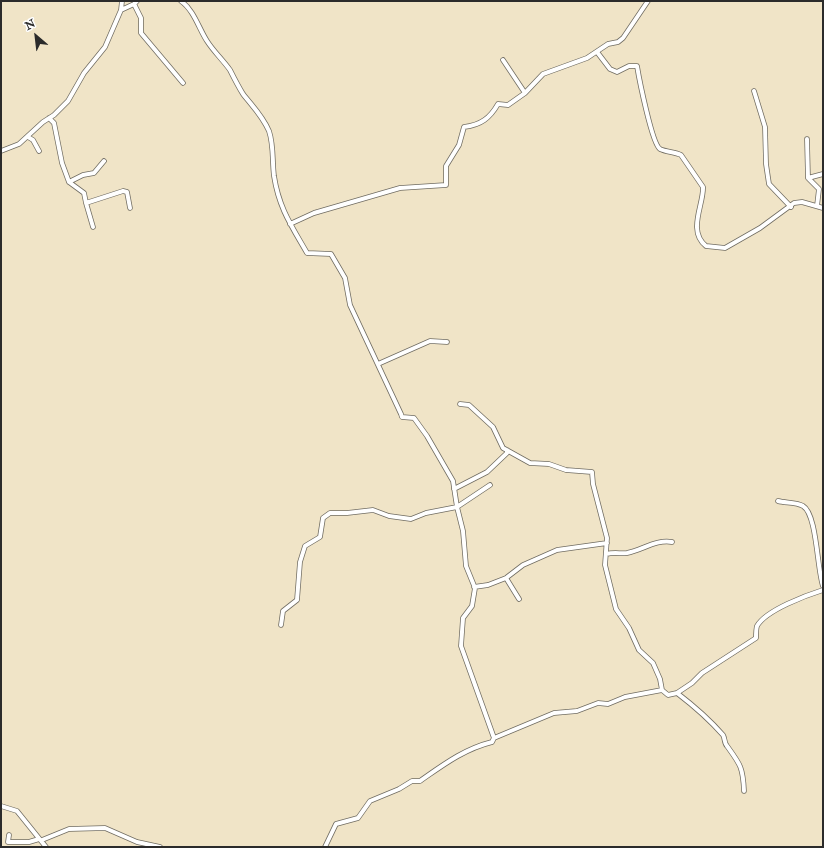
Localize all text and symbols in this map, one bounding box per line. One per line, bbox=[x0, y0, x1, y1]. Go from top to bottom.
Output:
north arrow bbox=[16, 16, 56, 56]
text: N bbox=[23, 17, 38, 33]

